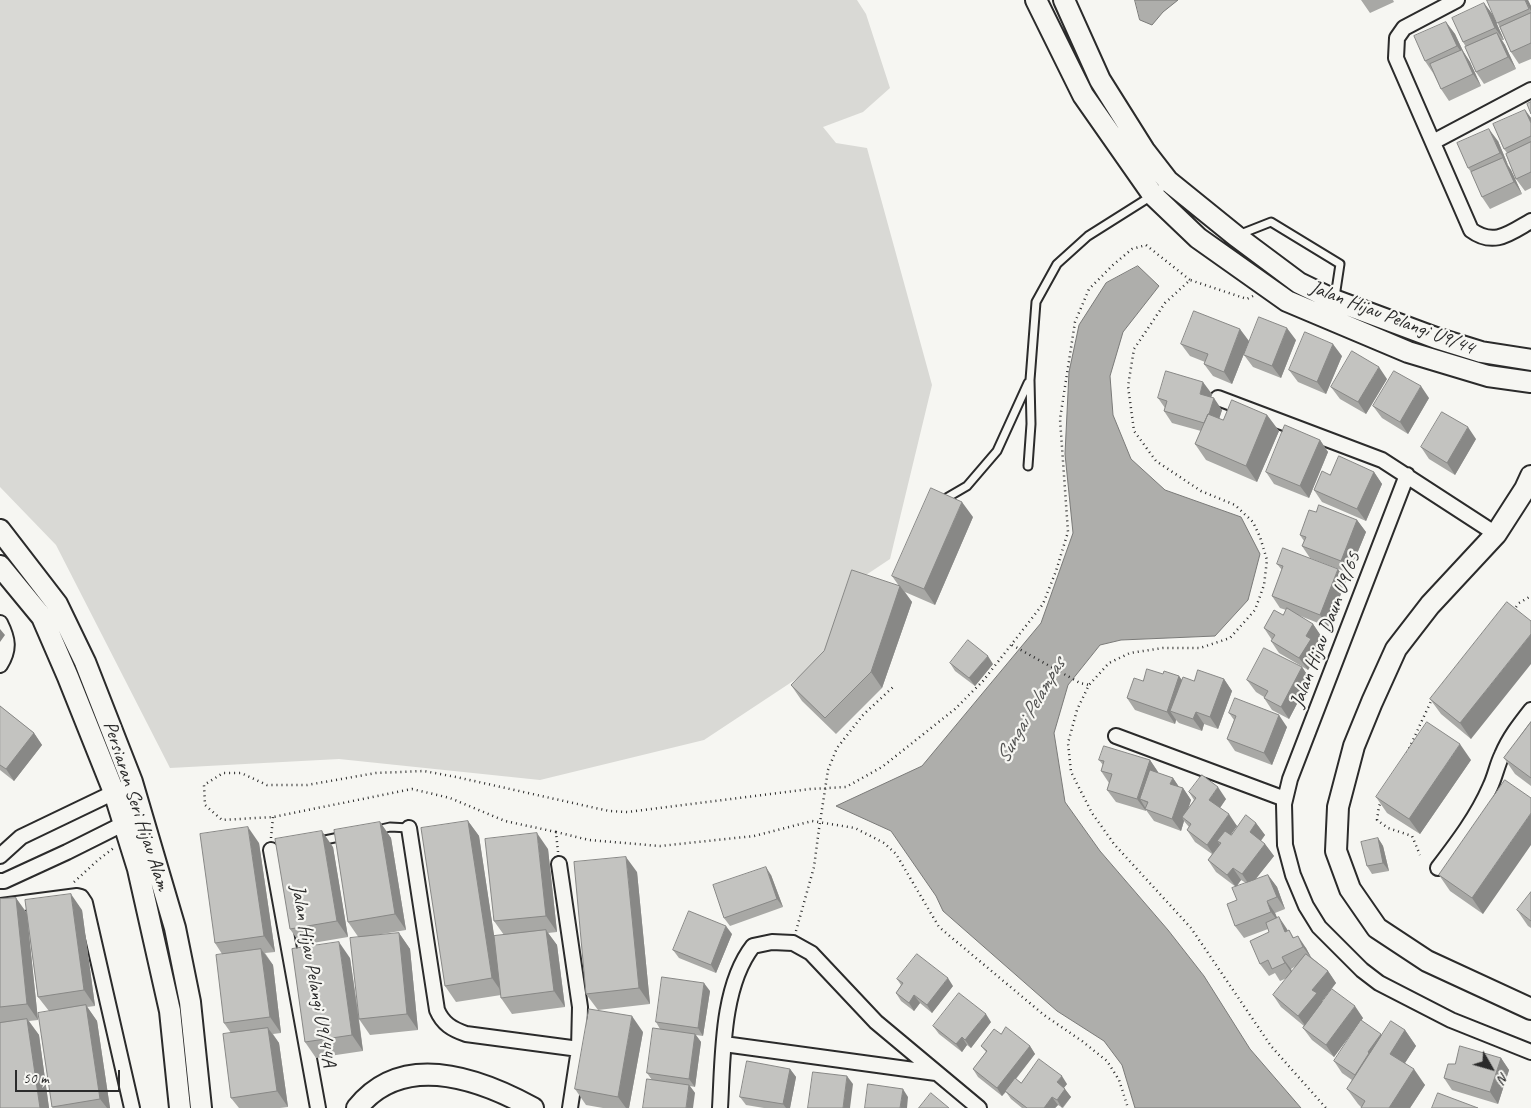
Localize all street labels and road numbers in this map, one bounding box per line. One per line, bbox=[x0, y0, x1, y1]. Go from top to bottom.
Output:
street label: Jalan Hijau Pelangi U9/44 bbox=[1306, 276, 1478, 360]
street label: Jalan Hijau Daun U9/65 bbox=[1285, 549, 1367, 711]
street label: Persiaran Seri Hijau Alam bbox=[97, 718, 175, 894]
street label: Jalan Hijau Pelangi U9/44A bbox=[285, 883, 341, 1069]

